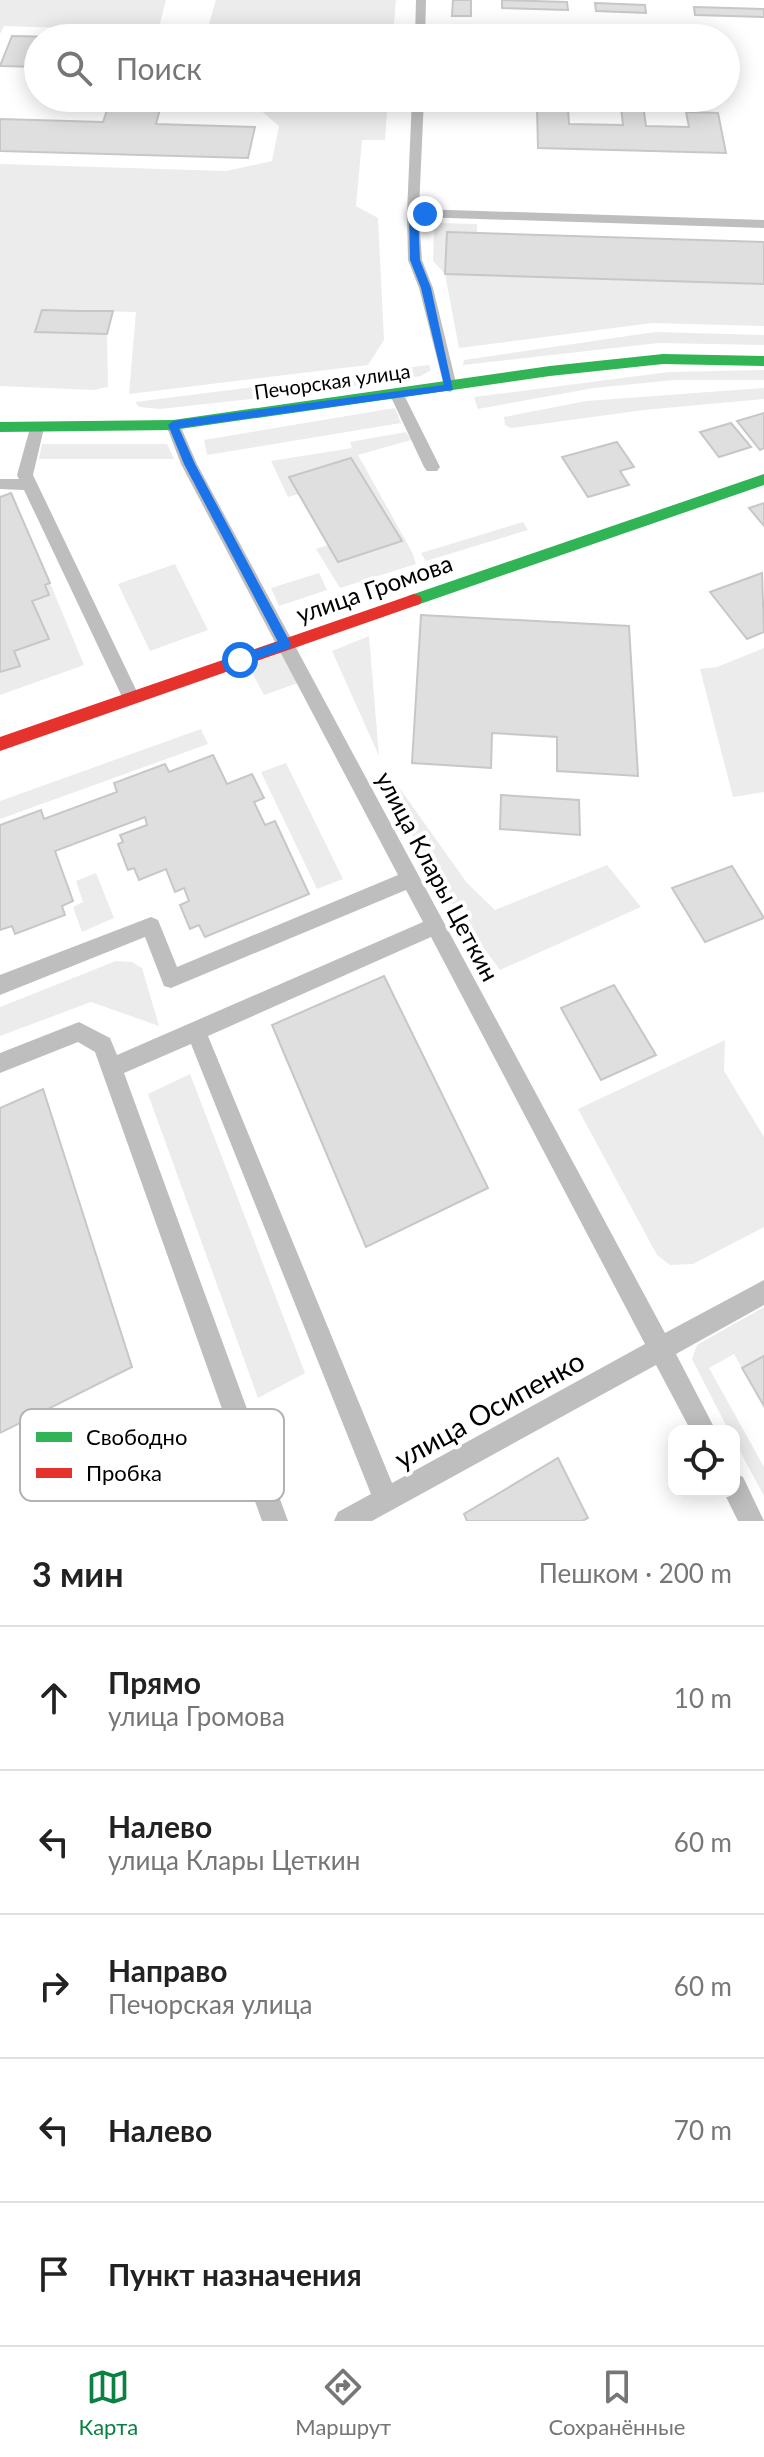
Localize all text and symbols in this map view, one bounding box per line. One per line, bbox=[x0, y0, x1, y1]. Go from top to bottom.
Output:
search box bbox=[24, 24, 740, 112]
icon: search bbox=[52, 46, 96, 90]
text: Поиск bbox=[116, 50, 202, 86]
route end bbox=[407, 196, 443, 232]
street label: Печорская улица bbox=[252, 358, 412, 404]
street label: улица Громова bbox=[292, 548, 456, 628]
route start bbox=[222, 642, 258, 678]
street label: улица Клары Цеткин bbox=[370, 766, 506, 986]
street label: улица Осипенко bbox=[388, 1343, 590, 1475]
legend bbox=[20, 1409, 284, 1501]
text: Свободно bbox=[86, 1423, 187, 1450]
map controls bbox=[668, 1425, 740, 1497]
button: locate bbox=[668, 1425, 740, 1497]
text: Пробка bbox=[86, 1459, 162, 1486]
text: 3 мин bbox=[32, 1553, 124, 1594]
text: Пешком · 200 m bbox=[539, 1557, 732, 1589]
text: Прямо bbox=[108, 1664, 201, 1700]
icon: ahead bbox=[32, 1676, 76, 1720]
text: 10 m bbox=[674, 1682, 732, 1714]
text: улица Громова bbox=[108, 1700, 285, 1732]
text: Налево bbox=[108, 1808, 212, 1844]
icon: left bbox=[32, 1820, 76, 1864]
text: 60 m bbox=[674, 1826, 732, 1858]
text: улица Клары Цеткин bbox=[108, 1844, 360, 1876]
text: Направо bbox=[108, 1952, 228, 1988]
icon: right bbox=[32, 1964, 76, 2008]
text: 60 m bbox=[674, 1970, 732, 2002]
text: Печорская улица bbox=[108, 1988, 312, 2020]
icon: left bbox=[32, 2108, 76, 2152]
text: Налево bbox=[108, 2112, 212, 2148]
text: 70 m bbox=[674, 2114, 732, 2146]
icon: arrive bbox=[32, 2252, 76, 2296]
text: Пункт назначения bbox=[108, 2256, 362, 2292]
tab: Карта bbox=[79, 2365, 138, 2440]
tab: Маршрут bbox=[295, 2365, 391, 2440]
tab: Сохранённые bbox=[548, 2365, 685, 2440]

